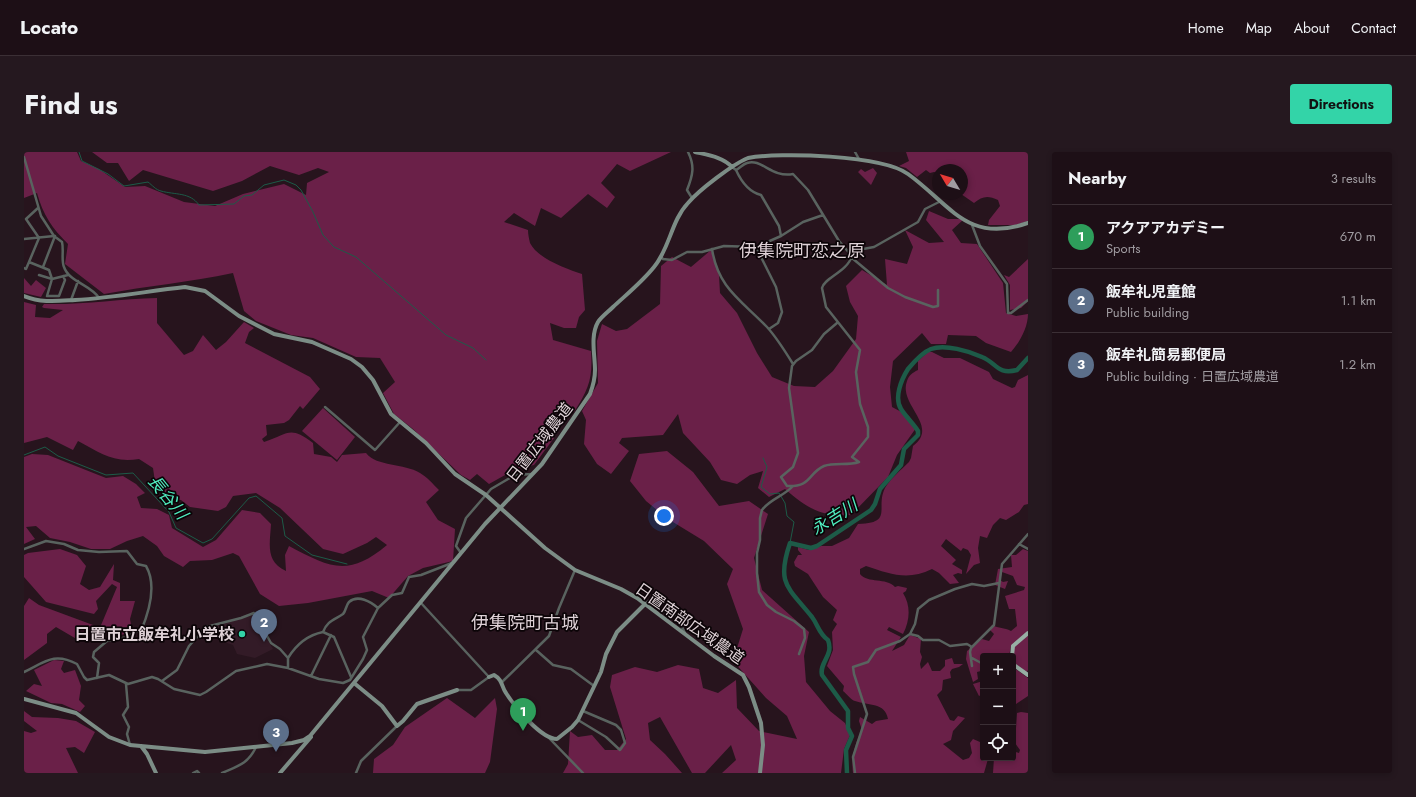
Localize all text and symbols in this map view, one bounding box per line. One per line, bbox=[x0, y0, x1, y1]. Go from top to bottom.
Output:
text: Locato bbox=[20, 14, 78, 41]
text: Home bbox=[1188, 18, 1224, 38]
text: Map bbox=[1246, 18, 1272, 38]
text: About bbox=[1294, 18, 1329, 38]
text: Contact bbox=[1351, 18, 1396, 38]
text: Find us bbox=[24, 84, 118, 125]
button: Directions bbox=[1290, 84, 1392, 124]
north arrow bbox=[932, 164, 968, 200]
text: Nearby bbox=[1068, 166, 1126, 190]
text: 3 results bbox=[1331, 169, 1376, 188]
text: アクアアカデミー bbox=[1106, 217, 1225, 239]
text: 1 bbox=[1078, 227, 1084, 246]
text: 670 m bbox=[1340, 227, 1376, 246]
district label: 伊集院町恋之原 bbox=[739, 238, 865, 264]
text: Sports bbox=[1106, 239, 1140, 258]
text: 飯牟礼児童館 bbox=[1106, 281, 1196, 303]
text: 2 bbox=[1077, 291, 1085, 310]
text: 1.1 km bbox=[1341, 291, 1376, 310]
text: Public building bbox=[1106, 303, 1189, 322]
text: 飯牟礼簡易郵便局 bbox=[1106, 344, 1226, 366]
text: 3 bbox=[1077, 355, 1085, 374]
text: 1.2 km bbox=[1339, 355, 1376, 374]
text: Public building · 日置広域農道 bbox=[1106, 367, 1279, 386]
street label: 日置広域農道 bbox=[501, 397, 578, 487]
water label: 長谷川 bbox=[143, 470, 195, 526]
water label: 永吉川 bbox=[806, 492, 864, 541]
your location bbox=[654, 506, 674, 526]
street label: 日置南部広域農道 bbox=[631, 577, 749, 670]
pin: 2 bbox=[251, 609, 277, 642]
district label: 伊集院町古城 bbox=[471, 610, 579, 636]
place label: 日置市立飯牟礼小学校 bbox=[74, 623, 234, 646]
marker: 日置市立飯牟礼小学校 bbox=[237, 629, 247, 639]
map controls bbox=[980, 653, 1016, 761]
button: + bbox=[980, 653, 1016, 689]
button: − bbox=[980, 689, 1016, 725]
pin: 1 bbox=[510, 698, 536, 731]
pin: 3 bbox=[263, 719, 289, 752]
button: locate bbox=[980, 725, 1016, 761]

